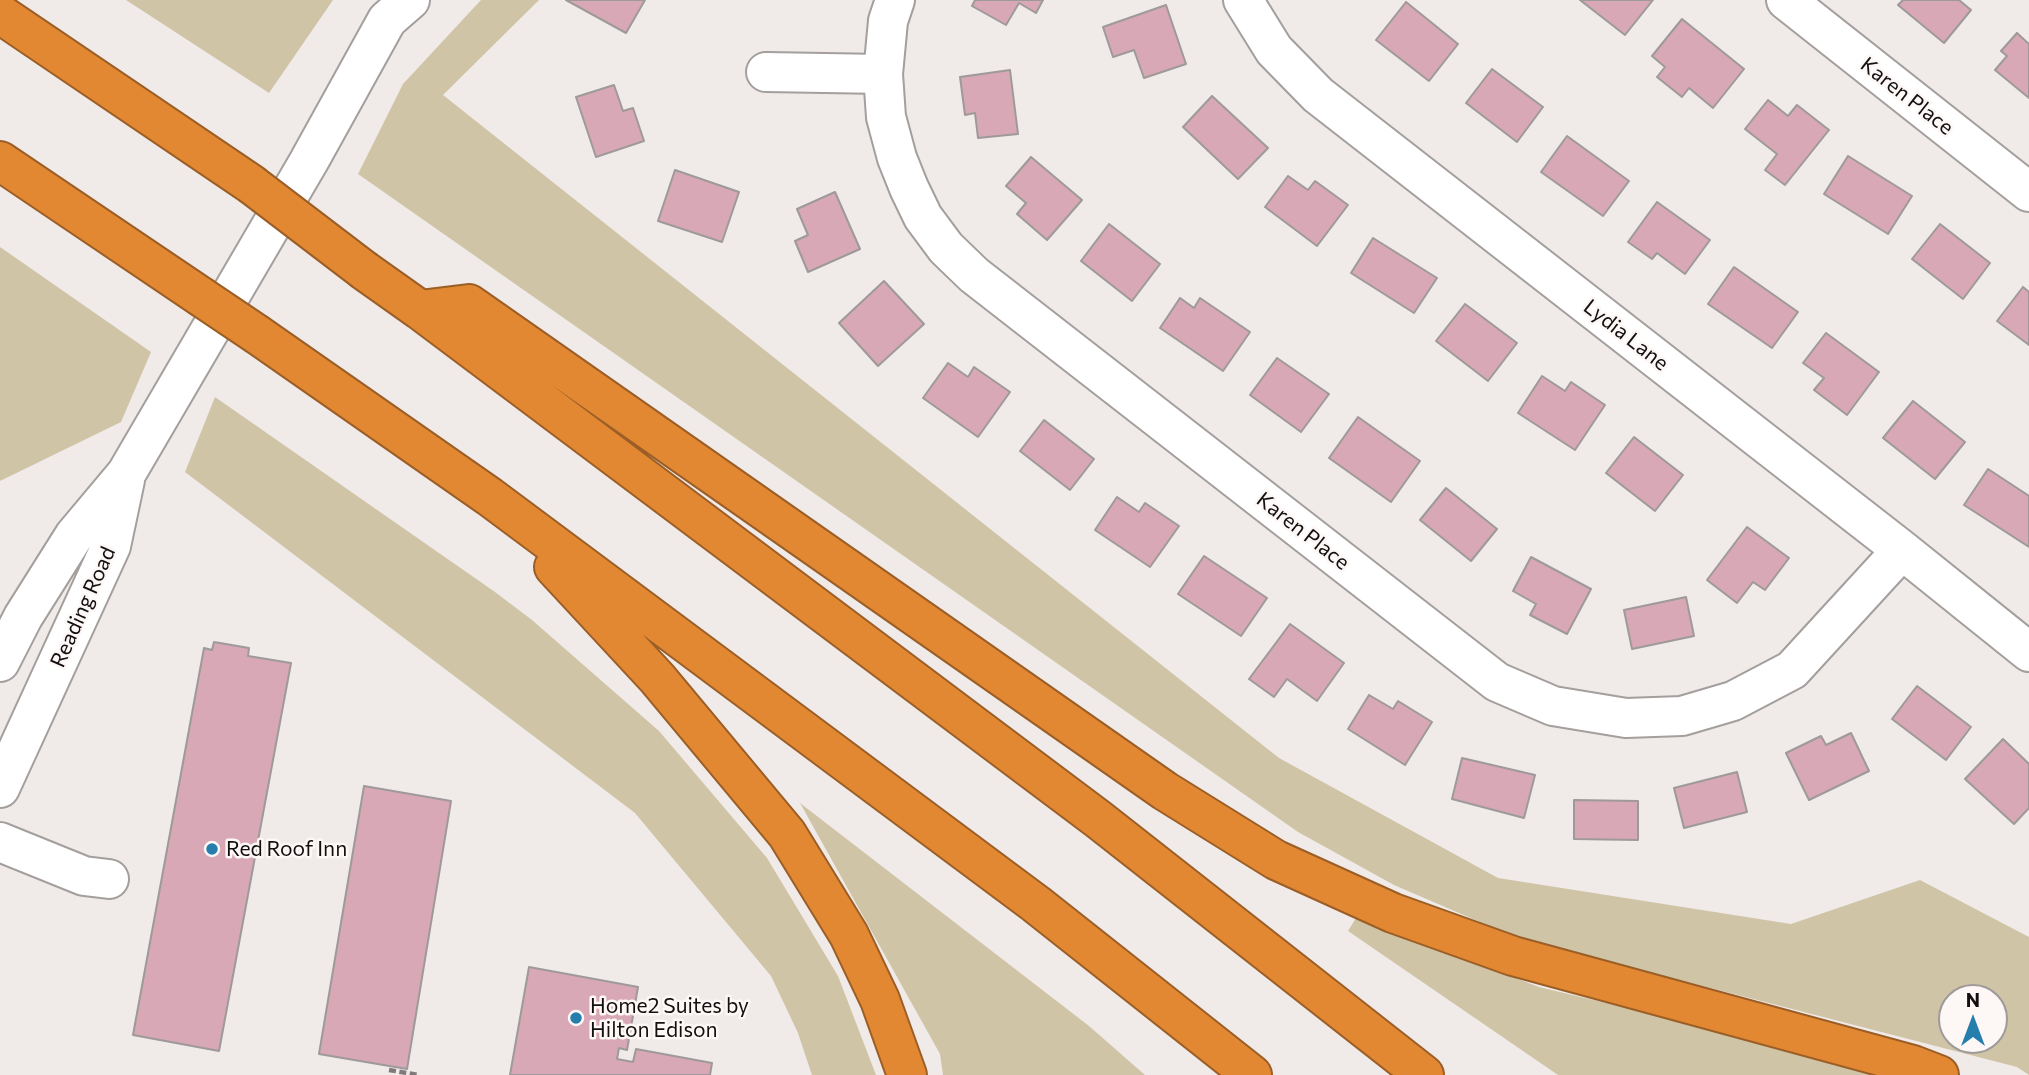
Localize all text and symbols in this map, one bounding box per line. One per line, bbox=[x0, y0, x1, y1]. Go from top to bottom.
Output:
street label: Karen Place bbox=[1855, 52, 1959, 140]
street label: Lydia Lane bbox=[1579, 294, 1673, 376]
street label: Karen Place bbox=[1251, 487, 1355, 575]
street label: Reading Road bbox=[45, 543, 121, 671]
place label: Red Roof Inn bbox=[226, 836, 347, 862]
marker: Red Roof Inn bbox=[204, 841, 220, 857]
north arrow bbox=[1938, 984, 2008, 1054]
text: N bbox=[1966, 988, 1980, 1011]
place label: Home2 Suites by Hilton Edison bbox=[590, 993, 749, 1043]
marker: Home2 Suites by Hilton Edison bbox=[568, 1010, 584, 1026]

